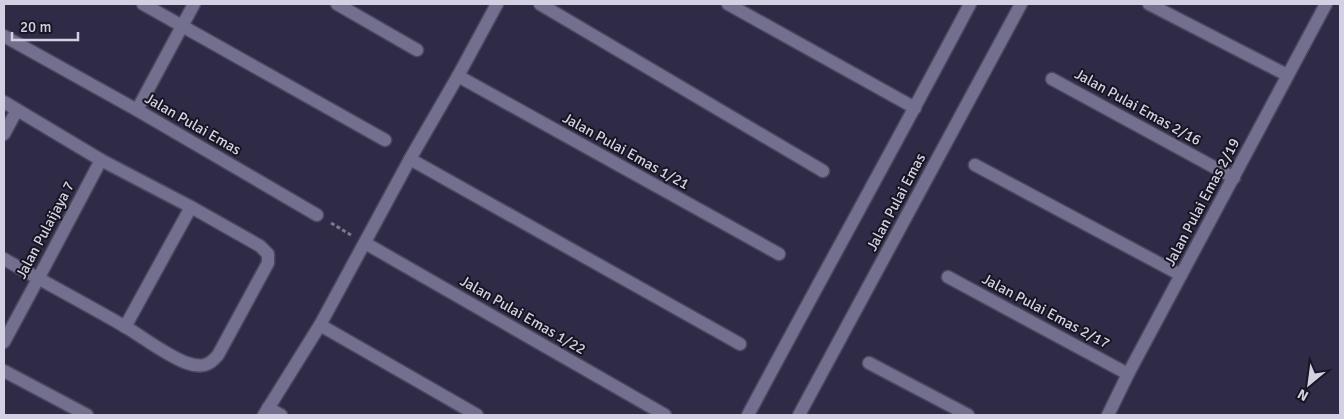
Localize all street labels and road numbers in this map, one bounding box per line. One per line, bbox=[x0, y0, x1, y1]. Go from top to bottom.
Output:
street label: Jalan Pulai Emas 2/16 bbox=[1072, 65, 1204, 149]
street label: Jalan Pulai Emas bbox=[142, 89, 245, 159]
street label: Jalan Pulai Emas 1/21 bbox=[560, 109, 692, 193]
street label: Jalan Pulai Emas 2/19 bbox=[1161, 135, 1243, 269]
street label: Jalan Pulai Emas bbox=[863, 150, 930, 254]
street label: Jalan Pulaijaya 7 bbox=[12, 178, 78, 282]
street label: Jalan Pulai Emas 2/17 bbox=[979, 270, 1113, 352]
street label: Jalan Pulai Emas 1/22 bbox=[457, 272, 589, 358]

